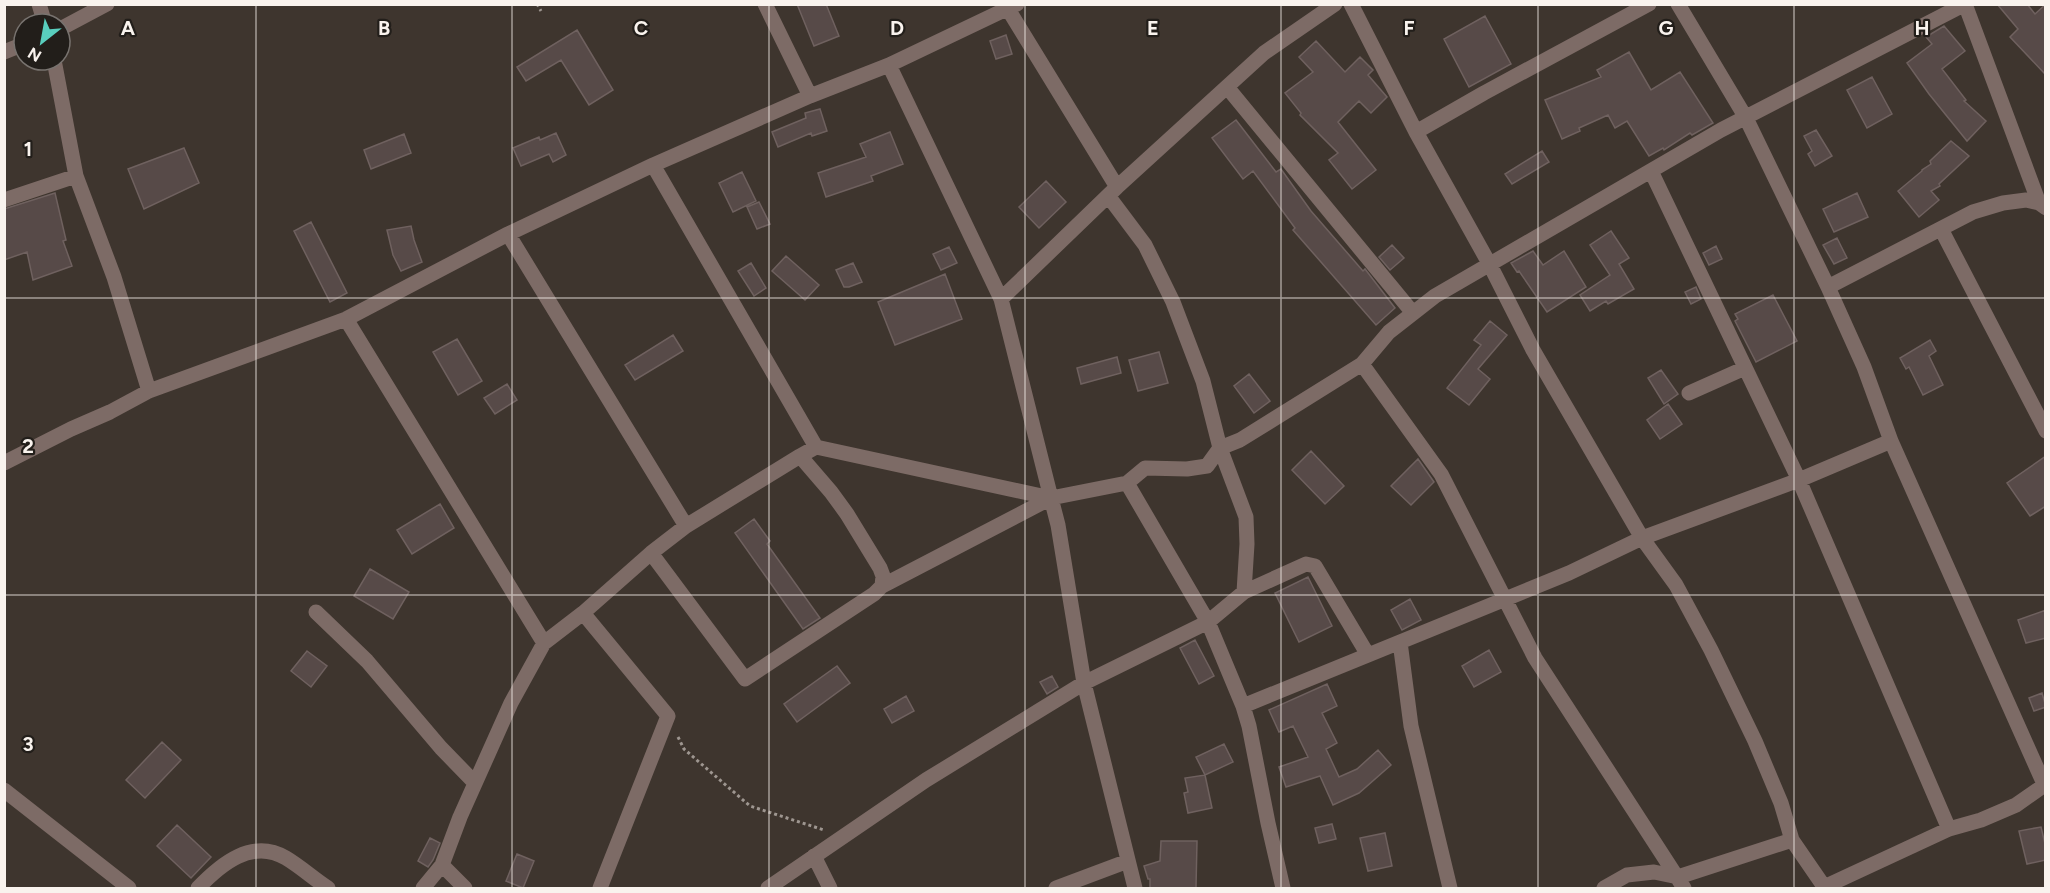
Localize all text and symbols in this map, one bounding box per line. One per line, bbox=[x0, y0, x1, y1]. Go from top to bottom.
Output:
north arrow bbox=[12, 12, 72, 72]
text: A bbox=[121, 16, 136, 40]
text: B bbox=[378, 16, 390, 40]
text: C bbox=[634, 16, 648, 40]
text: D bbox=[890, 16, 904, 40]
text: E bbox=[1147, 16, 1159, 40]
text: F bbox=[1403, 16, 1415, 40]
text: G bbox=[1659, 16, 1674, 40]
text: H bbox=[1915, 16, 1930, 40]
text: N bbox=[24, 43, 45, 66]
text: 1 bbox=[24, 137, 32, 161]
text: 2 bbox=[22, 434, 34, 458]
text: 3 bbox=[22, 732, 34, 756]

